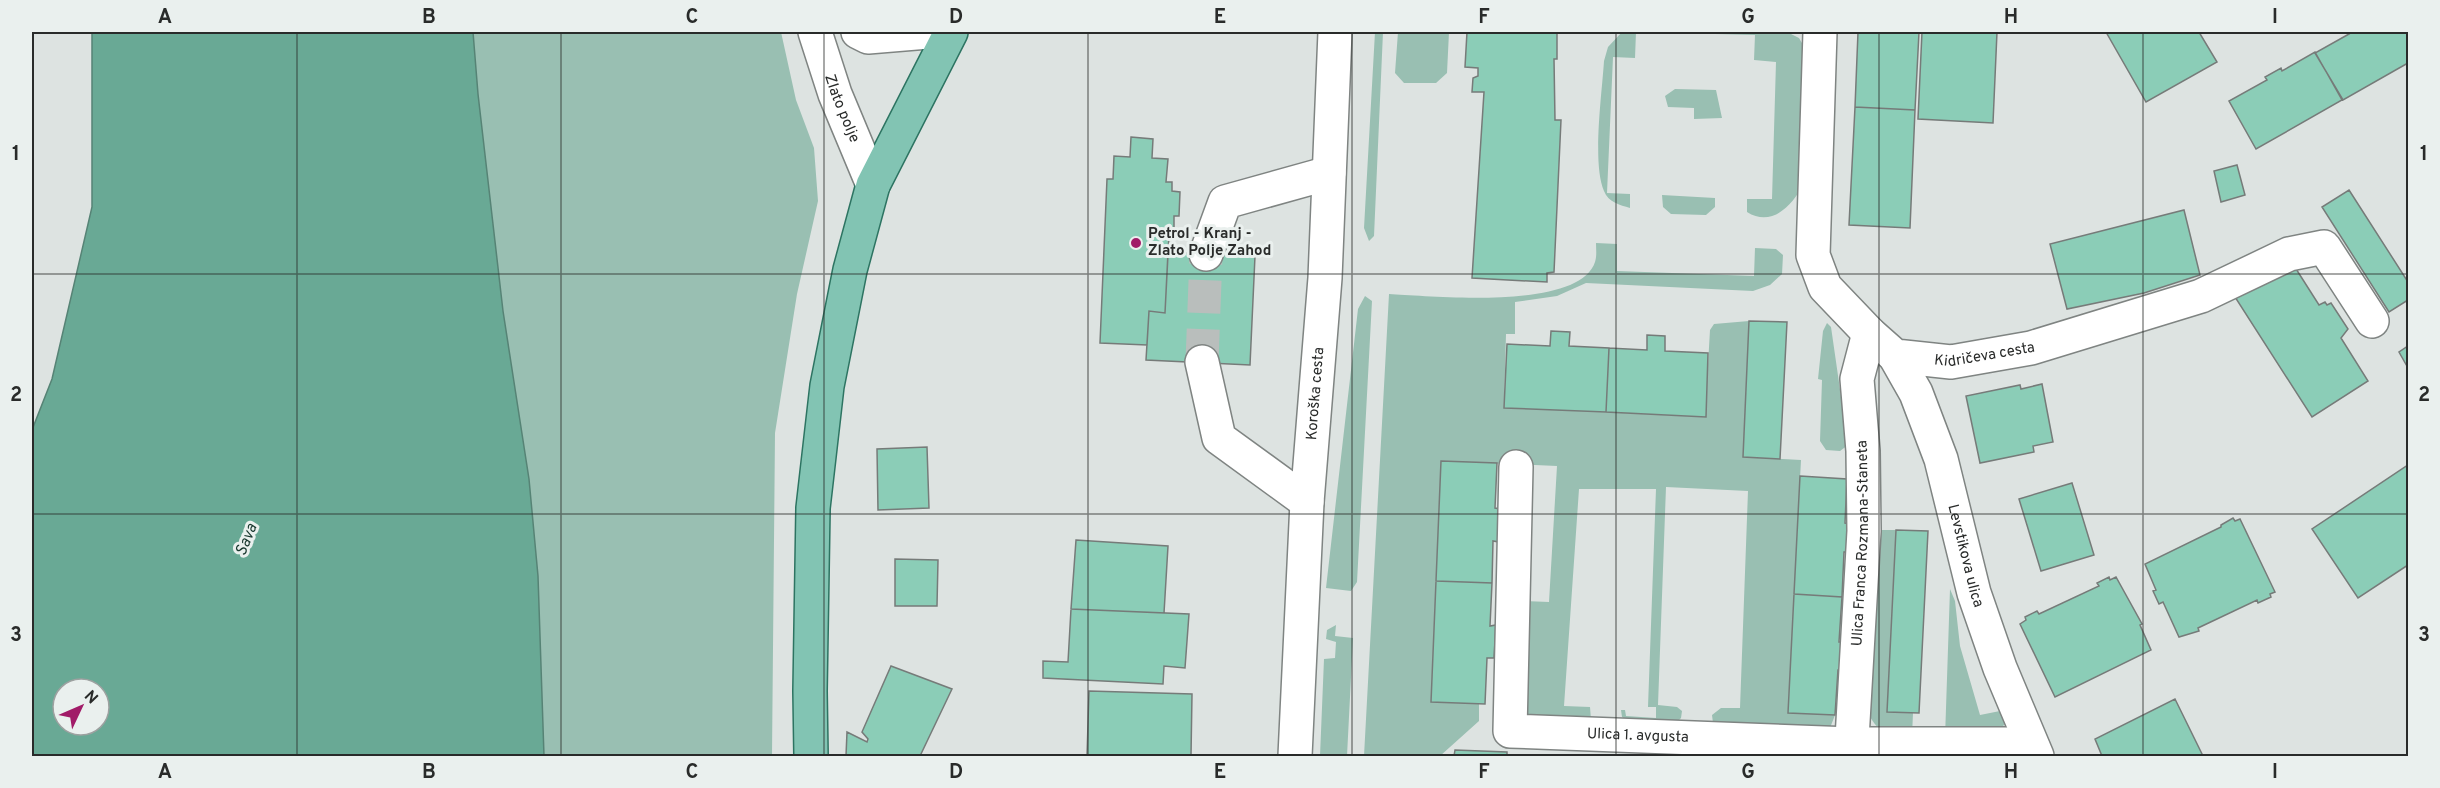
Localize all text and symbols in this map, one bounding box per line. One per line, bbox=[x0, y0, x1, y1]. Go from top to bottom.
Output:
text: A bbox=[158, 5, 172, 31]
text: B bbox=[422, 5, 436, 31]
text: C bbox=[686, 5, 698, 31]
text: D bbox=[949, 5, 963, 31]
text: E bbox=[1214, 5, 1226, 31]
text: F bbox=[1478, 5, 1490, 31]
text: G bbox=[1741, 5, 1755, 31]
text: H bbox=[2004, 5, 2018, 31]
text: I bbox=[2272, 5, 2278, 31]
street label: Zlato polje bbox=[820, 72, 864, 146]
text: 1 bbox=[12, 142, 20, 168]
text: 1 bbox=[2420, 142, 2428, 168]
place label: Petrol - Kranj - Zlato Polje Zahod bbox=[1148, 225, 1271, 261]
marker: Petrol - Kranj - Zlato Polje Zahod bbox=[1129, 236, 1143, 250]
street label: Kidričeva cesta bbox=[1933, 338, 2036, 372]
street label: Koroška cesta bbox=[1302, 346, 1329, 441]
text: 2 bbox=[10, 383, 22, 409]
text: 2 bbox=[2418, 383, 2430, 409]
street label: Ulica Franca Rozmana-Staneta bbox=[1848, 439, 1874, 647]
street label: Levstikova ulica bbox=[1943, 502, 1988, 610]
water label: Sava bbox=[232, 520, 263, 559]
text: 3 bbox=[10, 623, 22, 649]
text: 3 bbox=[2418, 623, 2430, 649]
north arrow bbox=[51, 677, 111, 737]
text: N bbox=[79, 687, 102, 709]
street label: Ulica 1. avgusta bbox=[1587, 724, 1689, 747]
text: A bbox=[158, 760, 172, 786]
text: B bbox=[422, 760, 436, 786]
text: C bbox=[686, 760, 698, 786]
text: D bbox=[949, 760, 963, 786]
text: E bbox=[1214, 760, 1226, 786]
text: F bbox=[1478, 760, 1490, 786]
text: G bbox=[1741, 760, 1755, 786]
text: H bbox=[2004, 760, 2018, 786]
text: I bbox=[2272, 760, 2278, 786]

